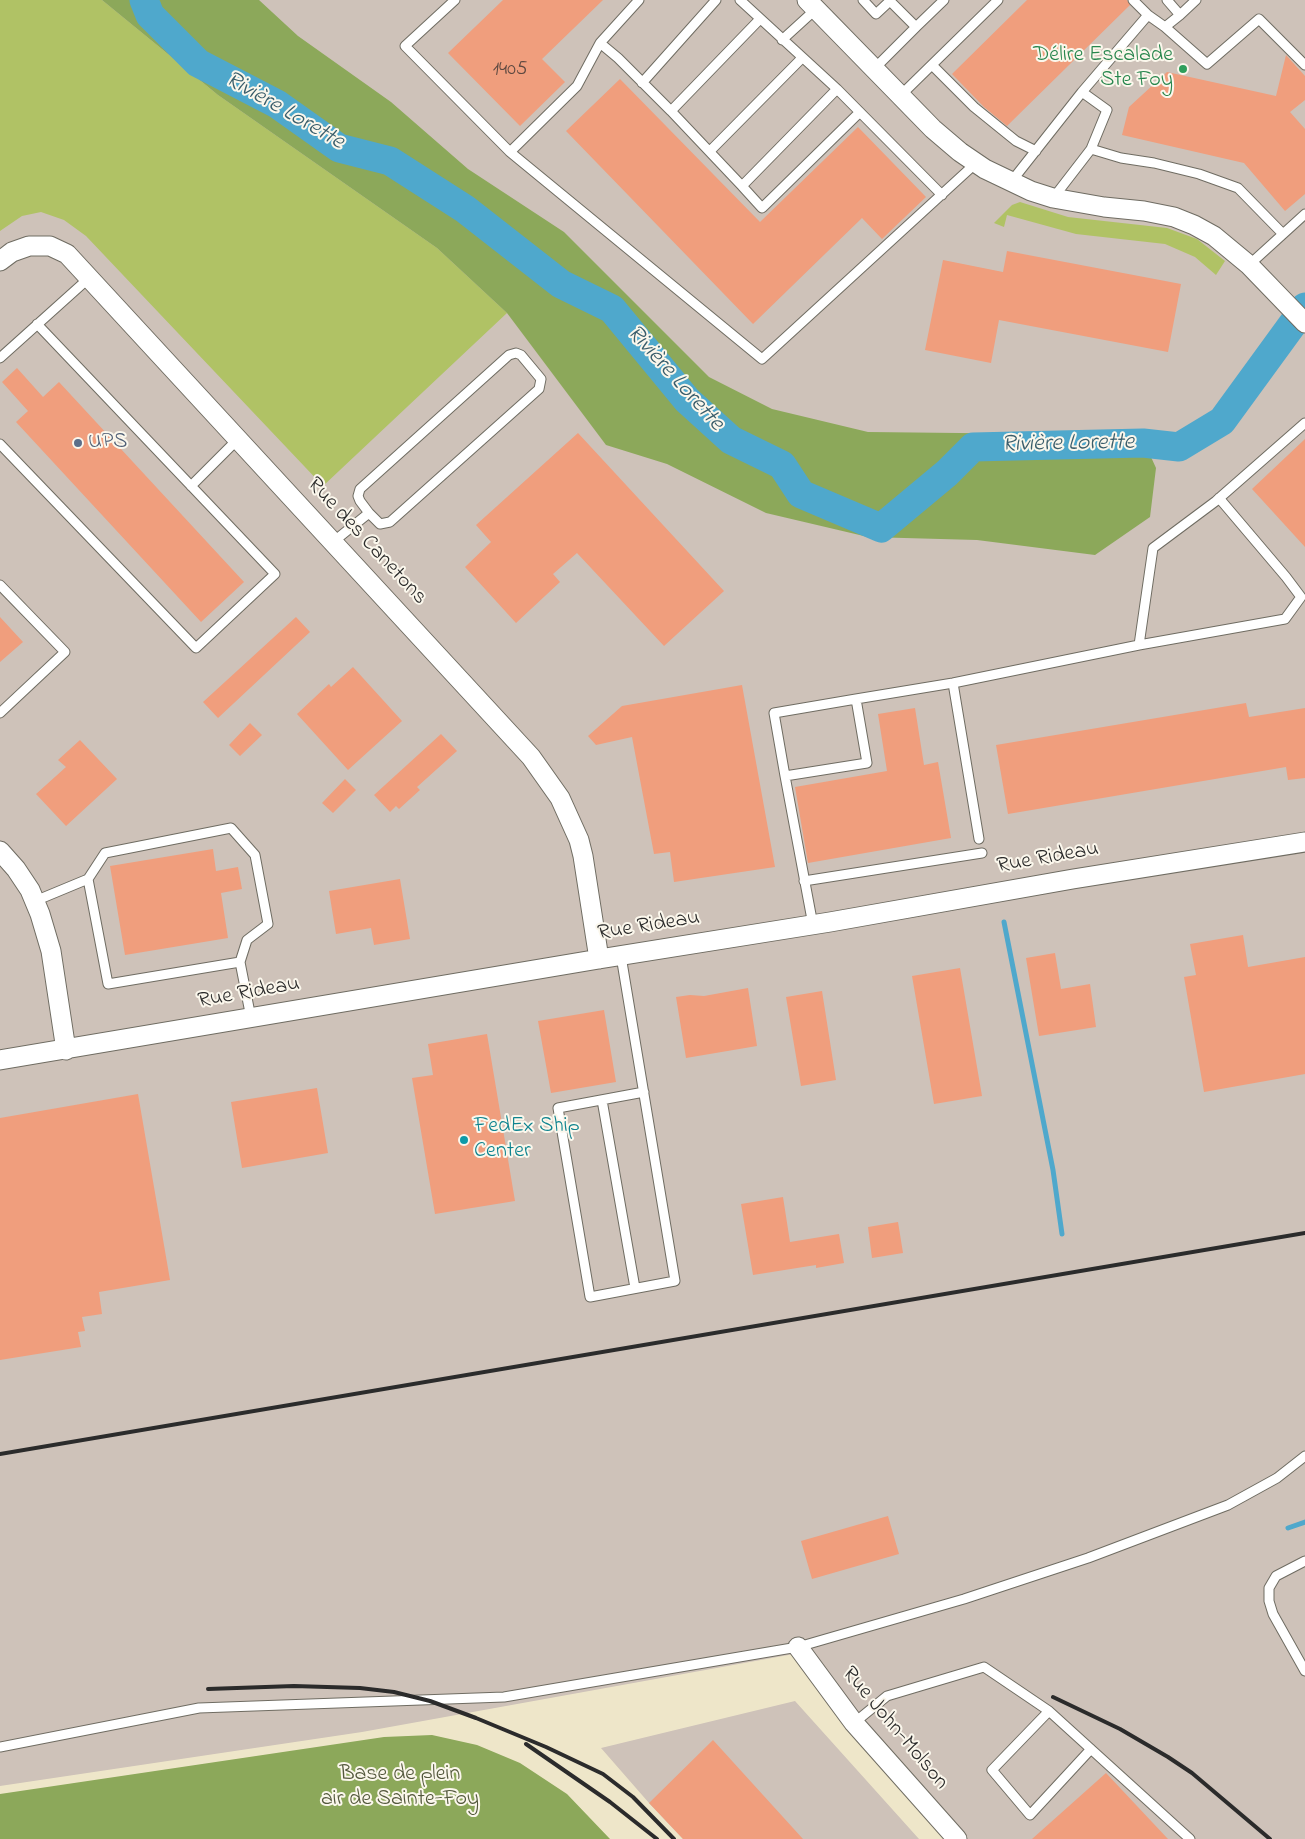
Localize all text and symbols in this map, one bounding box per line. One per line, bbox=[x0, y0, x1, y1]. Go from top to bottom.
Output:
place label: Délire Escalade Ste Foy bbox=[1033, 43, 1173, 94]
house number: 1405 bbox=[493, 59, 527, 83]
marker: Délire Escalade Ste Foy bbox=[1177, 63, 1189, 75]
water label: Rivière Lorette bbox=[219, 66, 349, 158]
water label: Rivière Lorette bbox=[619, 320, 729, 438]
water label: Rivière Lorette bbox=[1001, 429, 1135, 461]
place label: UPS bbox=[88, 430, 127, 456]
marker: UPS bbox=[72, 437, 84, 449]
street label: Rue des Canetons bbox=[300, 473, 432, 611]
street label: Rue Rideau bbox=[995, 837, 1101, 881]
street label: Rue Rideau bbox=[596, 906, 702, 948]
street label: Rue Rideau bbox=[196, 972, 302, 1016]
place label: FedEx Ship Center bbox=[474, 1114, 580, 1166]
marker: FedEx Ship Center bbox=[458, 1134, 470, 1146]
street label: Rue John-Molson bbox=[835, 1662, 953, 1796]
park label: Base de plein air de Sainte-Foy bbox=[321, 1762, 479, 1814]

